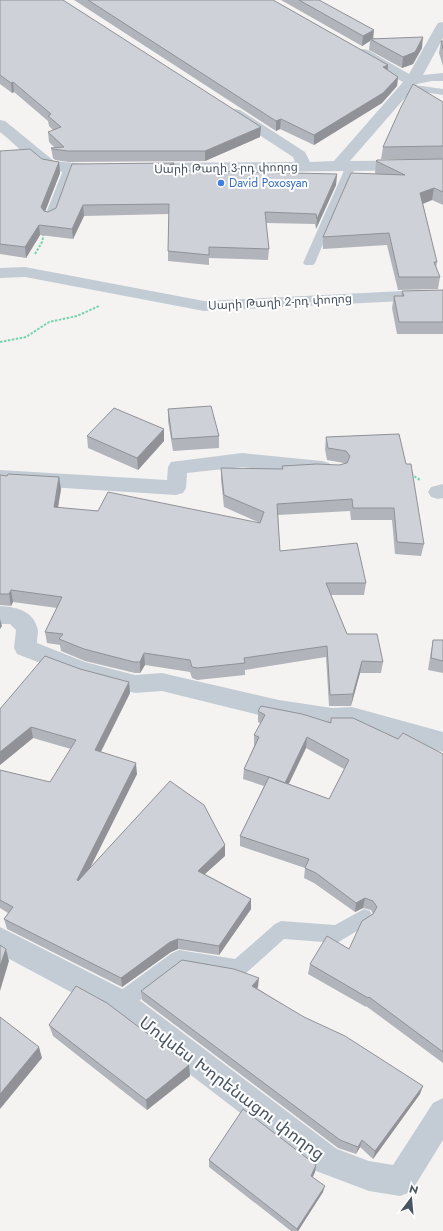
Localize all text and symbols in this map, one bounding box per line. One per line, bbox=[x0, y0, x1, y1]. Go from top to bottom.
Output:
street label: Սարի Թաղի 3-րդ փողոց bbox=[154, 158, 298, 178]
place label: David Poxosyan bbox=[229, 174, 308, 192]
marker: David Poxosyan bbox=[216, 178, 226, 188]
street label: Սարի Թաղի 2-րդ փողոց bbox=[208, 289, 352, 315]
street label: Մովսես Խորենացու փողոց bbox=[134, 1010, 330, 1166]
north arrow bbox=[391, 1179, 431, 1219]
text: N bbox=[407, 1180, 420, 1198]

